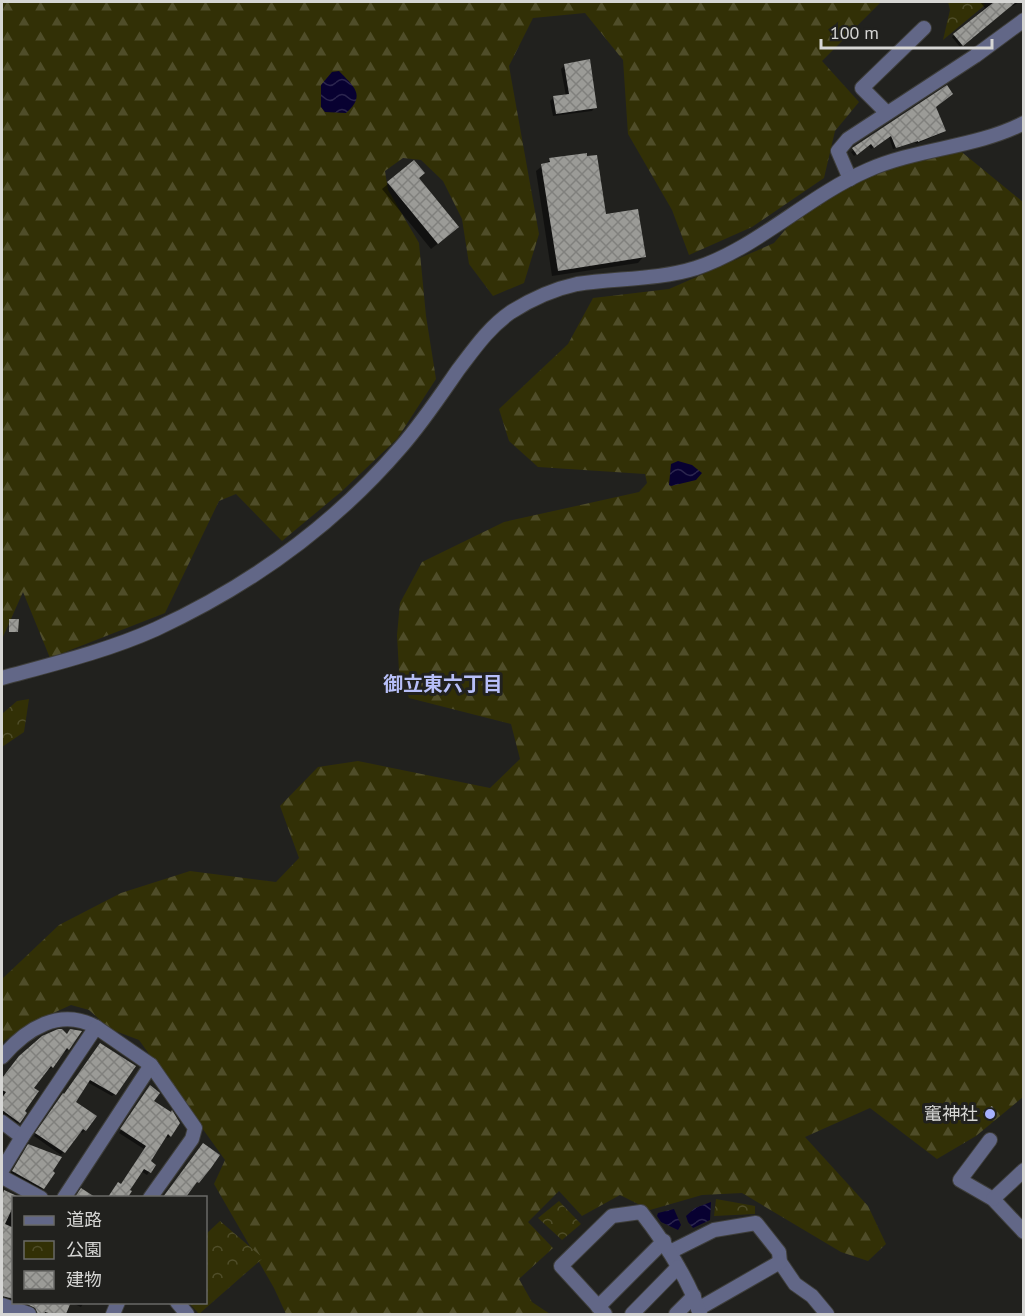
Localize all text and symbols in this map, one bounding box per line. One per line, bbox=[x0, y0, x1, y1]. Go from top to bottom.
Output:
scale bar bbox=[821, 12, 992, 50]
text: 100 m bbox=[830, 21, 879, 44]
district label: 御立東六丁目 bbox=[383, 671, 503, 697]
place label: 竃神社 bbox=[924, 1102, 978, 1125]
marker: 竃神社 bbox=[983, 1107, 997, 1121]
legend bbox=[12, 1196, 207, 1304]
text: 道路 bbox=[66, 1208, 102, 1231]
text: 公園 bbox=[66, 1238, 102, 1261]
text: 建物 bbox=[66, 1268, 102, 1291]

